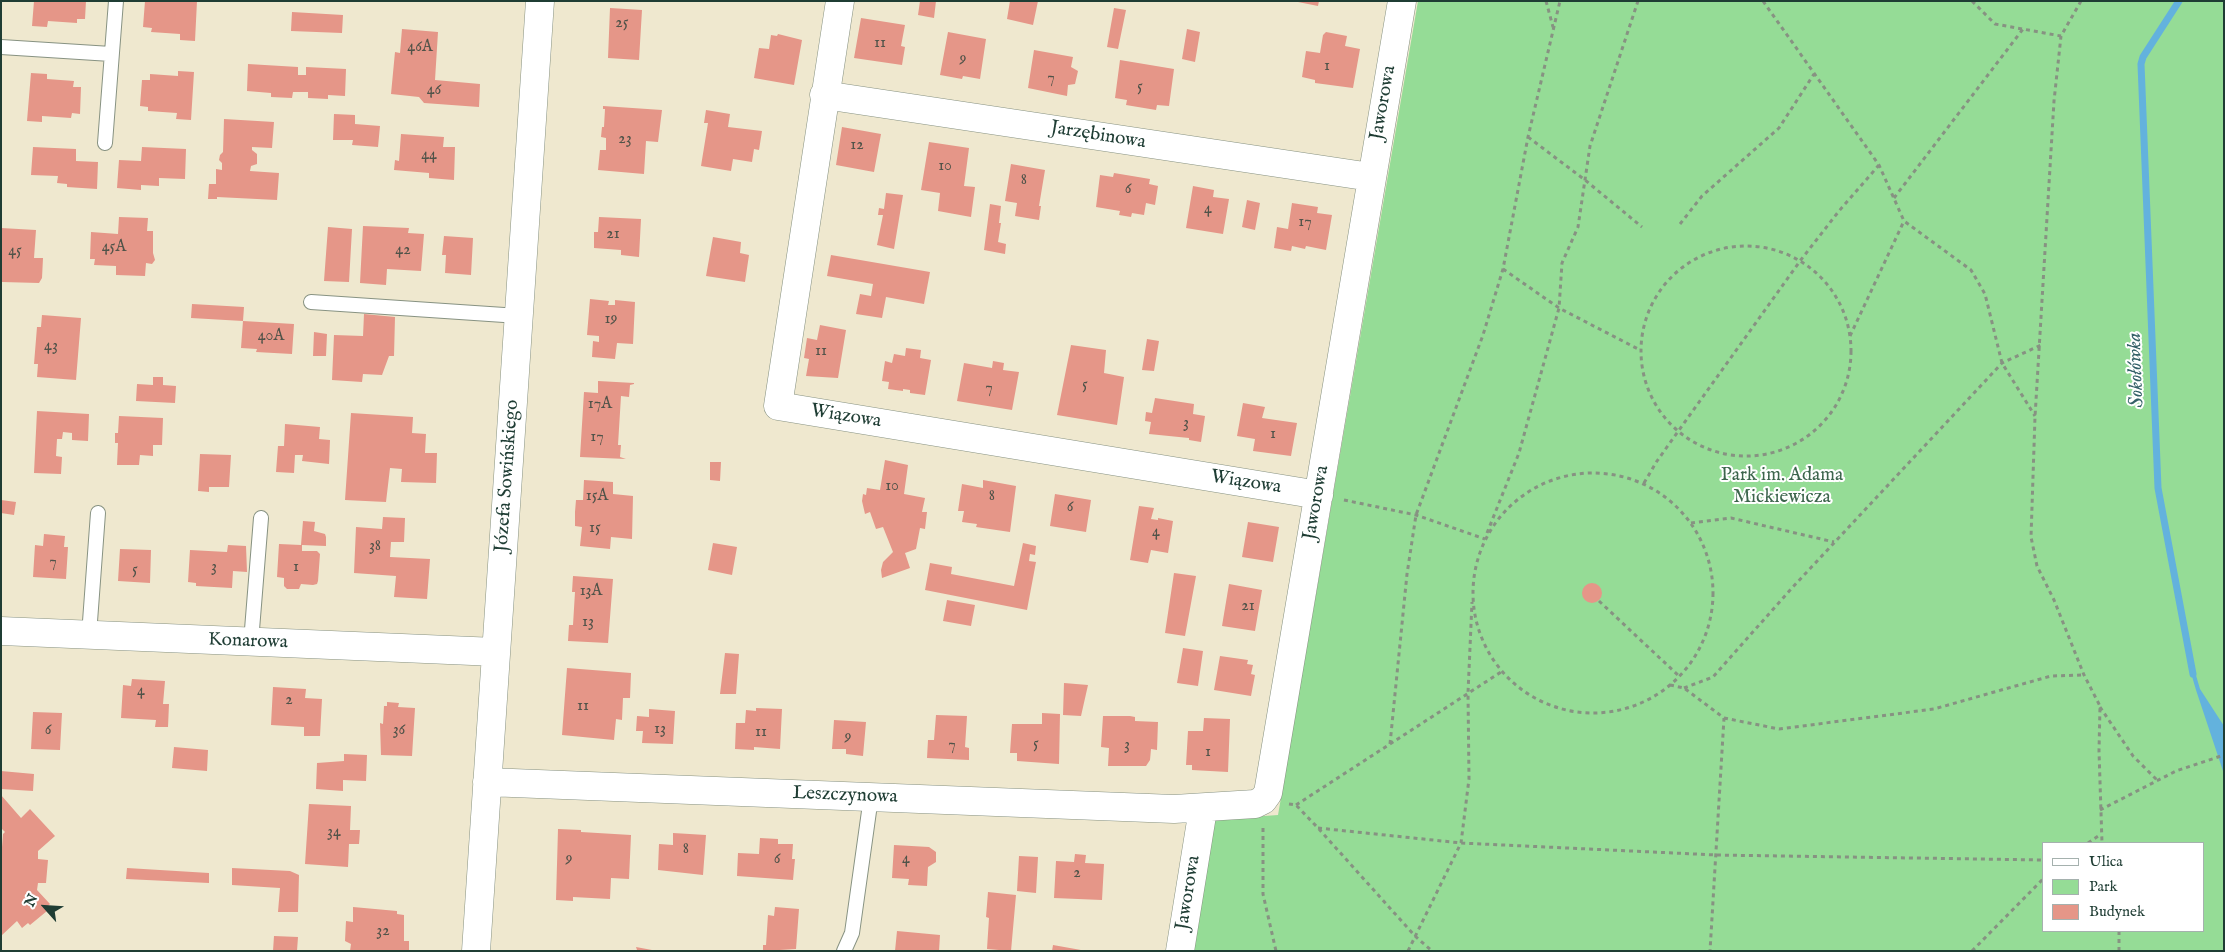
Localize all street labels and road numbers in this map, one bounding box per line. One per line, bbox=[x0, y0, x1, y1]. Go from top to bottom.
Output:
street label: Jaworowa bbox=[1366, 64, 1402, 142]
street label: Jarzębinowa bbox=[1049, 117, 1147, 155]
street label: Józefa Sowińskiego bbox=[491, 399, 525, 553]
street label: Wiązowa bbox=[809, 400, 883, 434]
street label: Jaworowa bbox=[1299, 464, 1335, 542]
street label: Wiązowa bbox=[1209, 466, 1283, 500]
street label: Konarowa bbox=[208, 629, 288, 655]
street label: Leszczynowa bbox=[792, 783, 898, 809]
street label: Jaworowa bbox=[1172, 854, 1206, 932]

